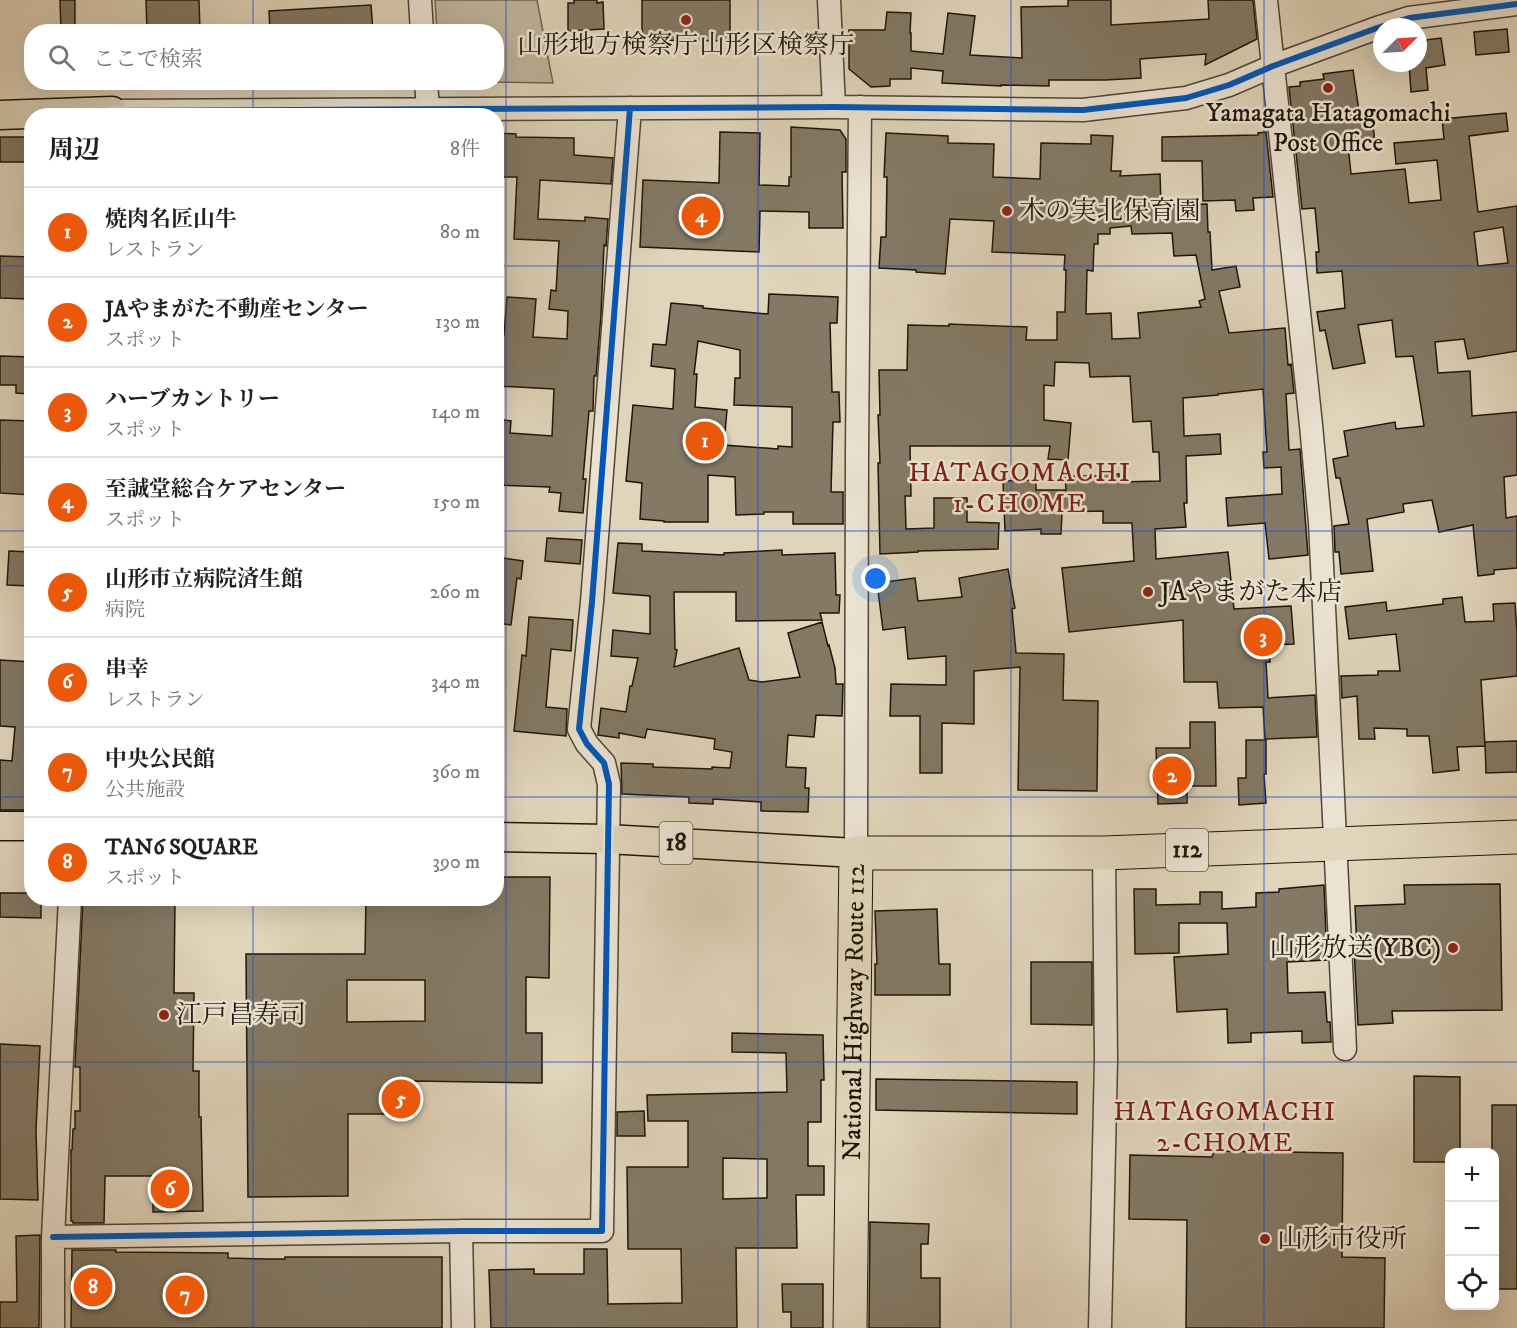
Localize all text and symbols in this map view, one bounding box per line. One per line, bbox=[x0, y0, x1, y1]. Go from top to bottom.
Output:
marker: 山形地方検察庁山形区検察庁 bbox=[679, 13, 693, 27]
north arrow bbox=[1373, 18, 1427, 72]
search box bbox=[24, 24, 504, 90]
place label: 山形地方検察庁山形区検察庁 bbox=[517, 29, 855, 62]
icon: search bbox=[45, 41, 78, 74]
text: ここで検索 bbox=[93, 46, 203, 73]
marker: Yamagata Hatagomachi Post Office bbox=[1321, 81, 1335, 95]
place label: Yamagata Hatagomachi Post Office bbox=[1206, 97, 1450, 160]
text: 周辺 bbox=[48, 134, 100, 167]
text: 8件 bbox=[450, 137, 480, 162]
pin: 4 bbox=[682, 194, 720, 238]
place label: 木の実北保育園 bbox=[1019, 195, 1201, 228]
marker: 木の実北保育園 bbox=[1000, 204, 1014, 218]
text: 焼肉名匠山牛 bbox=[105, 206, 237, 233]
text: 1 bbox=[64, 220, 71, 245]
text: 80 m bbox=[440, 220, 480, 245]
text: レストラン bbox=[105, 238, 204, 263]
text: JAやまがた不動産センター bbox=[105, 296, 369, 323]
text: 2 bbox=[63, 310, 72, 335]
text: 130 m bbox=[435, 310, 480, 335]
text: スポット bbox=[105, 328, 185, 353]
text: ハーブカントリー bbox=[105, 386, 280, 413]
text: 3 bbox=[64, 400, 71, 425]
text: 140 m bbox=[431, 400, 480, 425]
text: スポット bbox=[105, 418, 185, 443]
pin: 1 bbox=[686, 418, 724, 464]
district label: HATAGOMACHI 1-CHOME bbox=[908, 456, 1132, 521]
text: 至誠堂総合ケアセンター bbox=[105, 476, 346, 503]
text: 4 bbox=[62, 490, 73, 515]
text: 150 m bbox=[433, 490, 480, 515]
text: スポット bbox=[105, 508, 185, 533]
your location bbox=[861, 564, 890, 593]
text: 山形市立病院済生館 bbox=[105, 566, 303, 593]
place label: JAやまがた本店 bbox=[1158, 576, 1343, 609]
text: 5 bbox=[63, 580, 72, 605]
text: 260 m bbox=[430, 580, 480, 605]
marker: JAやまがた本店 bbox=[1141, 585, 1155, 599]
text: 病院 bbox=[105, 598, 145, 623]
pin: 3 bbox=[1244, 614, 1282, 660]
text: 串幸 bbox=[105, 656, 149, 683]
text: 6 bbox=[62, 670, 73, 695]
text: 340 m bbox=[431, 670, 480, 695]
text: レストラン bbox=[105, 688, 204, 713]
text: 中央公民館 bbox=[105, 746, 215, 773]
pin: 2 bbox=[1152, 754, 1192, 798]
text: 7 bbox=[62, 760, 73, 785]
text: 360 m bbox=[432, 760, 480, 785]
text: 公共施設 bbox=[105, 778, 185, 803]
road number: 18 bbox=[660, 822, 692, 864]
road number: 112 bbox=[1166, 829, 1208, 871]
text: TAN6 SQUARE bbox=[105, 834, 258, 861]
text: 8 bbox=[62, 850, 73, 875]
text: 390 m bbox=[432, 850, 480, 875]
street label: National Highway Route 112 bbox=[836, 863, 872, 1161]
text: スポット bbox=[105, 866, 185, 891]
place label: 山形放送(YBC) bbox=[1269, 932, 1441, 965]
marker: 山形放送(YBC) bbox=[1446, 941, 1460, 955]
place label: 江戸昌寿司 bbox=[176, 999, 306, 1032]
marker: 江戸昌寿司 bbox=[157, 1008, 171, 1022]
pin: 5 bbox=[382, 1076, 420, 1122]
district label: HATAGOMACHI 2-CHOME bbox=[1113, 1095, 1337, 1160]
map controls bbox=[1445, 1148, 1499, 1310]
button: + bbox=[1445, 1148, 1499, 1202]
pin: 6 bbox=[150, 1166, 190, 1212]
button: − bbox=[1445, 1202, 1499, 1256]
place label: 山形市役所 bbox=[1277, 1223, 1407, 1256]
marker: 山形市役所 bbox=[1258, 1232, 1272, 1246]
button: locate bbox=[1445, 1256, 1499, 1310]
pin: 8 bbox=[74, 1264, 112, 1310]
pin: 7 bbox=[166, 1272, 204, 1318]

